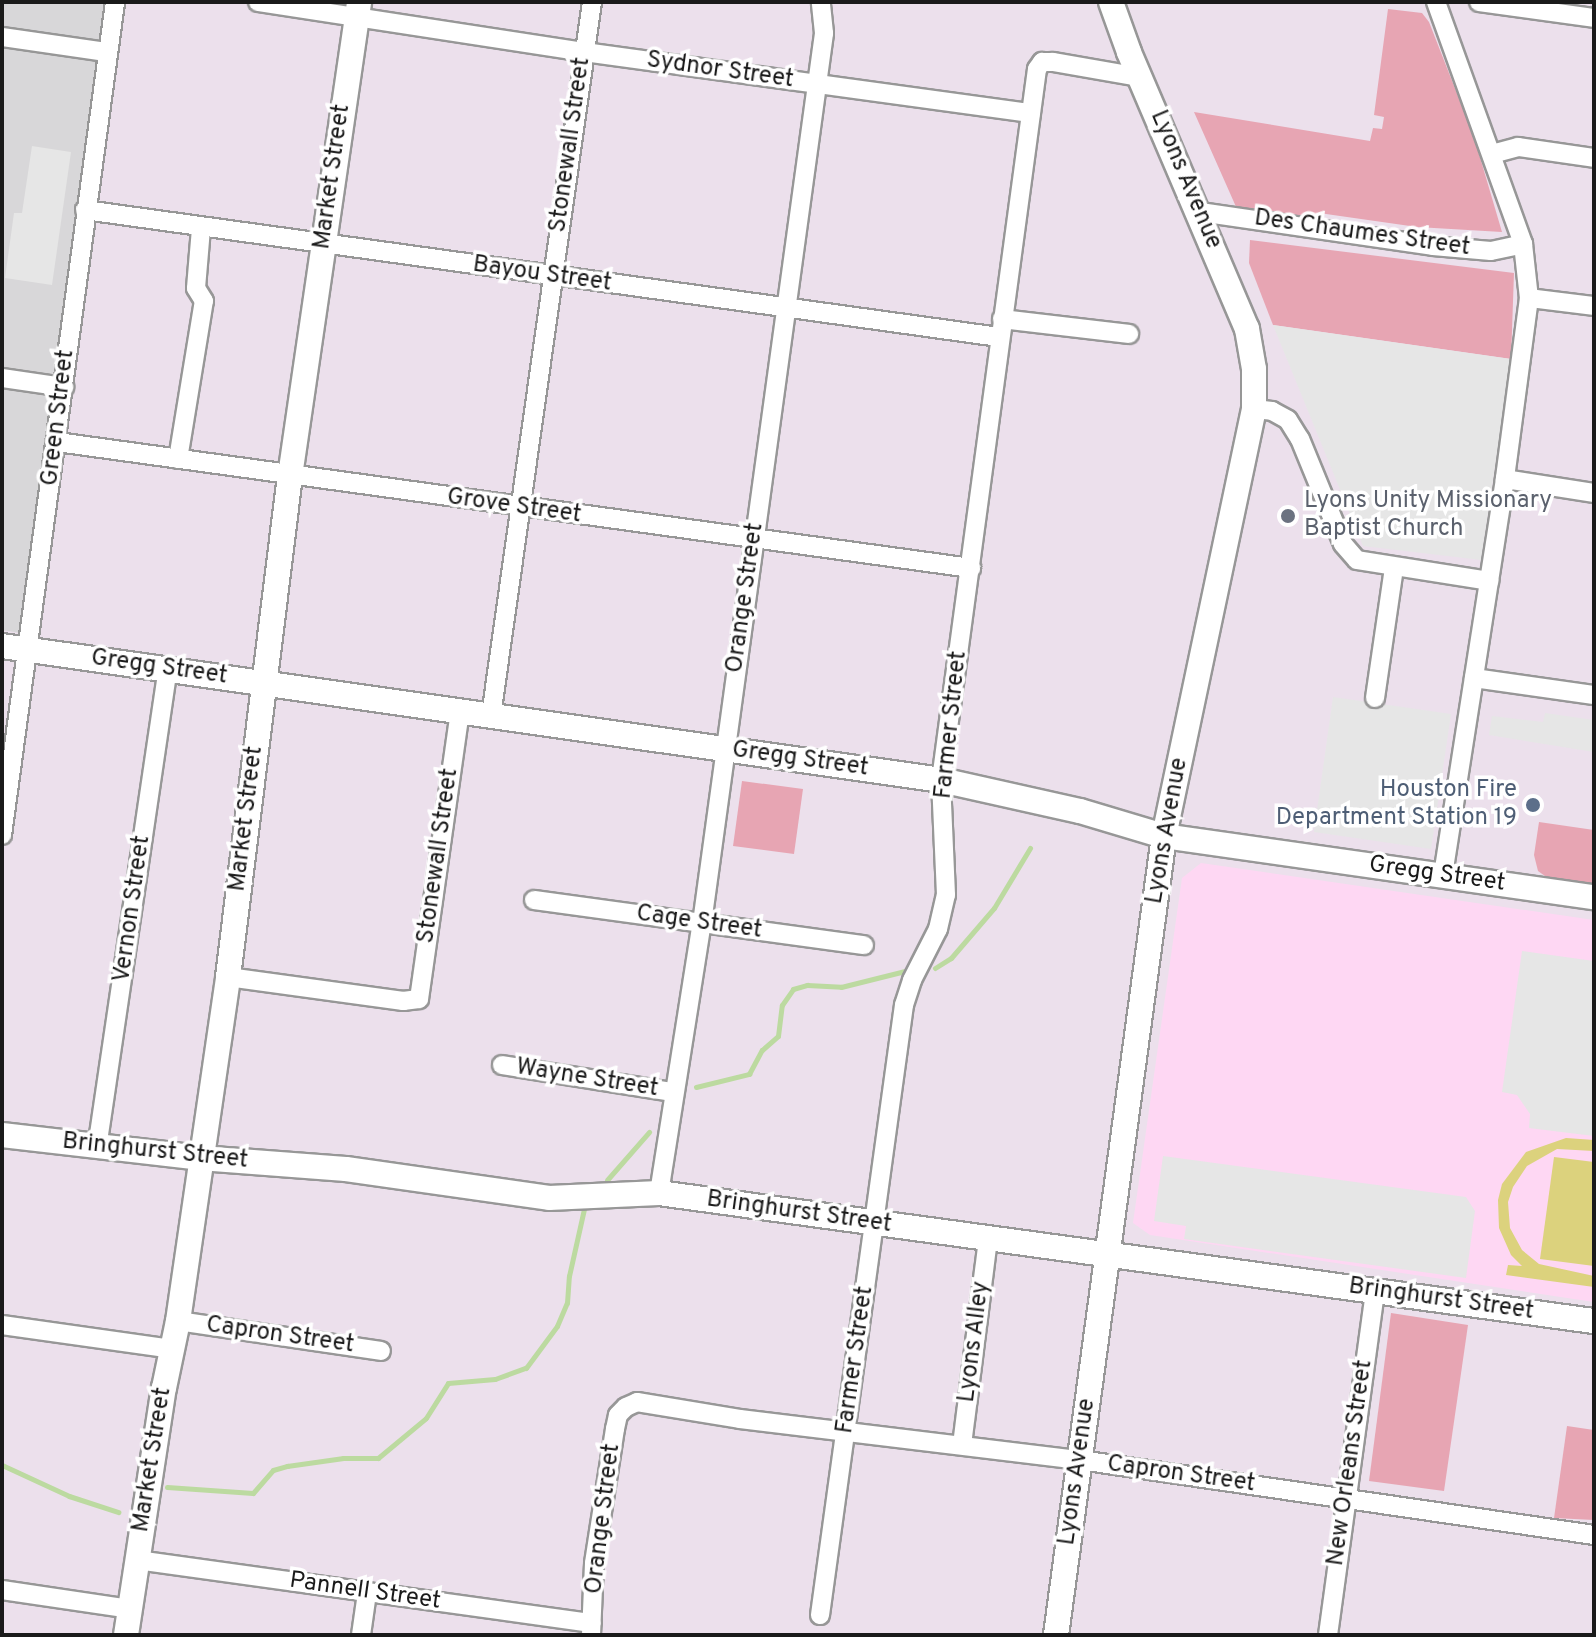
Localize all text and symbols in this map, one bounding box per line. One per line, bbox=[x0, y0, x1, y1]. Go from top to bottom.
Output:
street label: Sydnor Street bbox=[645, 46, 795, 96]
street label: Stonewall Street bbox=[544, 56, 598, 234]
street label: Market Street bbox=[309, 103, 357, 251]
street label: Lyons Avenue bbox=[1143, 106, 1227, 254]
street label: Des Chaumes Street bbox=[1252, 205, 1472, 263]
street label: Bayou Street bbox=[471, 251, 613, 299]
street label: Green Street bbox=[36, 348, 82, 488]
street label: Grove Street bbox=[445, 483, 583, 531]
place label: Lyons Unity Missionary Baptist Church bbox=[1304, 488, 1552, 544]
marker: Lyons Unity Missionary Baptist Church bbox=[1279, 507, 1297, 525]
street label: Orange Street bbox=[721, 521, 771, 675]
street label: Gregg Street bbox=[89, 644, 229, 692]
street label: Farmer Street bbox=[930, 650, 974, 800]
street label: Gregg Street bbox=[730, 736, 870, 784]
street label: Market Street bbox=[224, 745, 270, 893]
street label: Lyons Avenue bbox=[1141, 755, 1195, 907]
street label: Stonewall Street bbox=[412, 767, 466, 945]
place label: Houston Fire Department Station 19 bbox=[1276, 777, 1517, 833]
marker: Houston Fire Department Station 19 bbox=[1524, 796, 1542, 814]
street label: Vernon Street bbox=[108, 834, 158, 984]
street label: Gregg Street bbox=[1367, 851, 1507, 899]
street label: Cage Street bbox=[634, 900, 764, 946]
street label: Wayne Street bbox=[514, 1054, 660, 1104]
street label: Bringhurst Street bbox=[61, 1128, 249, 1176]
street label: Bringhurst Street bbox=[705, 1186, 893, 1240]
street label: Bringhurst Street bbox=[1347, 1273, 1535, 1327]
street label: Lyons Alley bbox=[953, 1279, 997, 1405]
street label: Farmer Street bbox=[831, 1284, 881, 1436]
street label: Capron Street bbox=[204, 1311, 356, 1361]
street label: New Orleans Street bbox=[1322, 1358, 1380, 1568]
street label: Market Street bbox=[127, 1386, 179, 1534]
street label: Lyons Avenue bbox=[1053, 1396, 1103, 1548]
street label: Orange Street bbox=[580, 1442, 628, 1596]
street label: Capron Street bbox=[1105, 1450, 1257, 1500]
street label: Pannell Street bbox=[288, 1567, 442, 1617]

